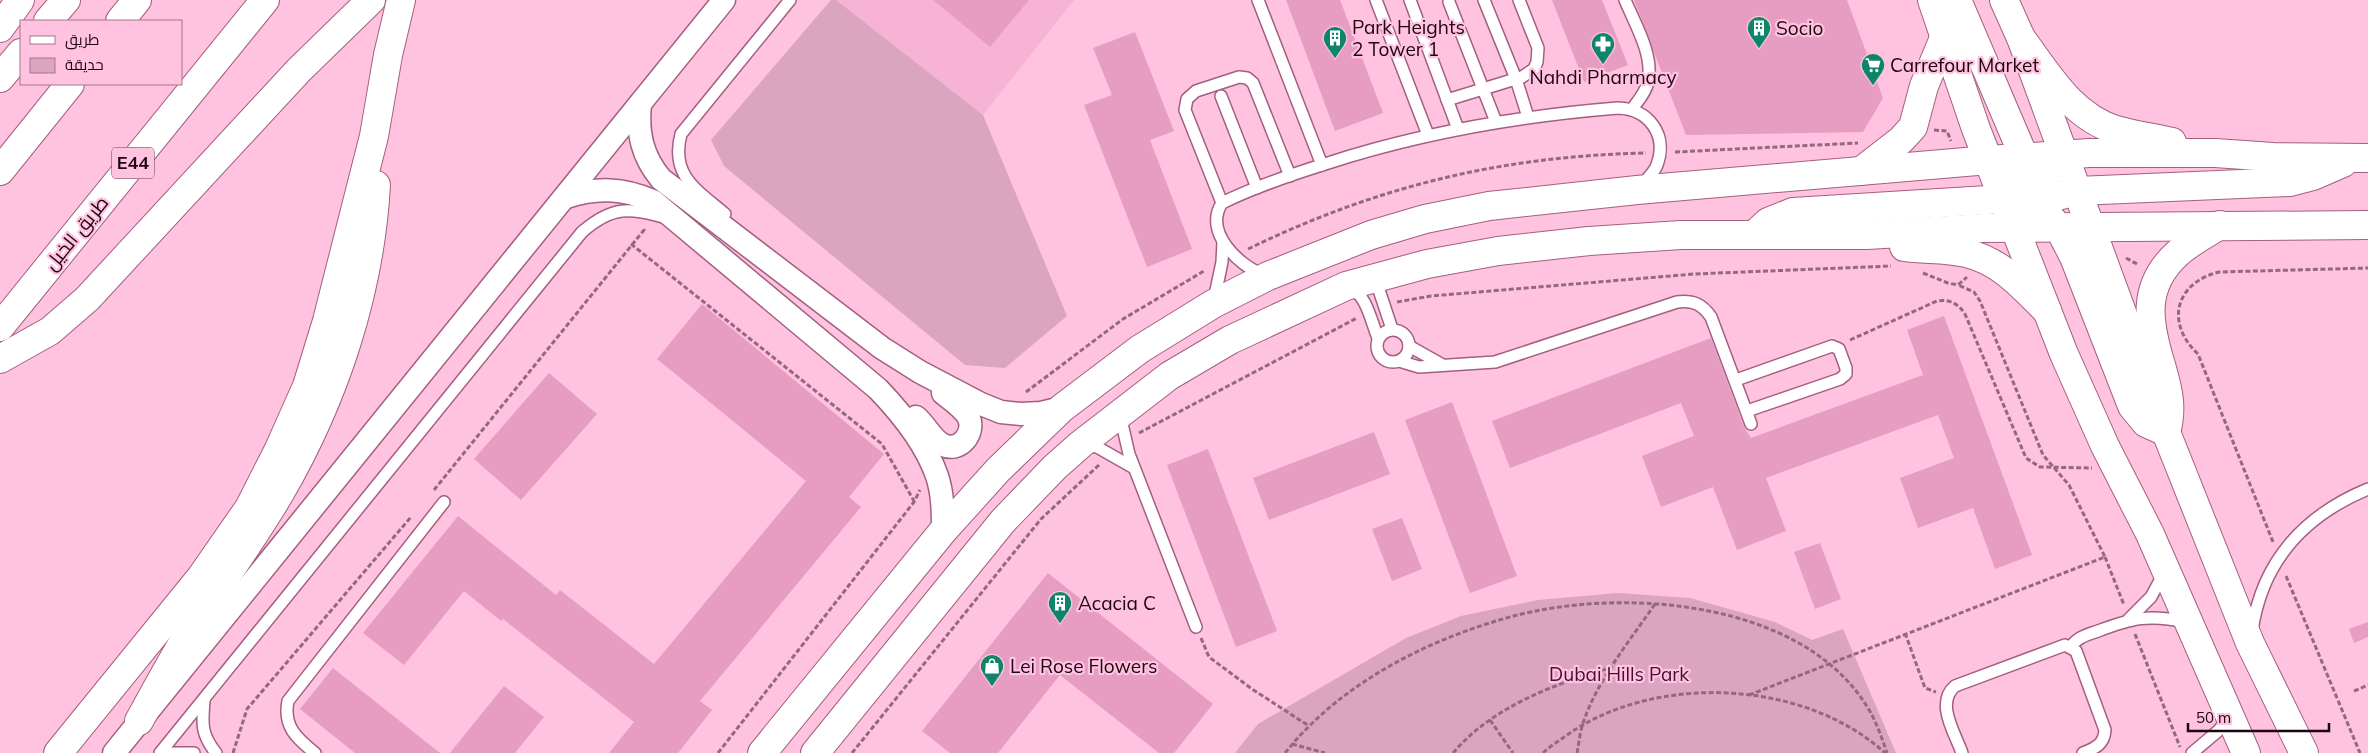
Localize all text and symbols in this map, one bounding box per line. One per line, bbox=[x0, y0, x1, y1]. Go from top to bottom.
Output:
place label: Park Heights 2 Tower 1 bbox=[1352, 15, 1465, 61]
building icon: Socio bbox=[1746, 15, 1772, 49]
place label: Socio bbox=[1776, 16, 1823, 40]
legend bbox=[20, 20, 182, 85]
building icon: Park Heights 2 Tower 1 bbox=[1322, 25, 1348, 59]
text: طريق bbox=[65, 30, 99, 50]
pharmacy icon: Nahdi Pharmacy bbox=[1590, 31, 1616, 65]
supermarket icon: Carrefour Market bbox=[1860, 52, 1886, 86]
place label: Carrefour Market bbox=[1890, 53, 2039, 77]
text: حديقة bbox=[65, 55, 104, 74]
place label: Nahdi Pharmacy bbox=[1529, 65, 1677, 89]
road number: E44 bbox=[112, 148, 154, 178]
street label: طريق الخيل bbox=[39, 191, 114, 276]
building icon: Acacia C bbox=[1047, 590, 1073, 624]
place label: Acacia C bbox=[1078, 591, 1156, 615]
shop icon: Lei Rose Flowers bbox=[979, 653, 1005, 687]
place label: Lei Rose Flowers bbox=[1010, 654, 1157, 678]
park label: Dubai Hills Park bbox=[1549, 662, 1689, 686]
scale bar bbox=[2188, 700, 2329, 732]
text: 50 m bbox=[2196, 708, 2231, 727]

